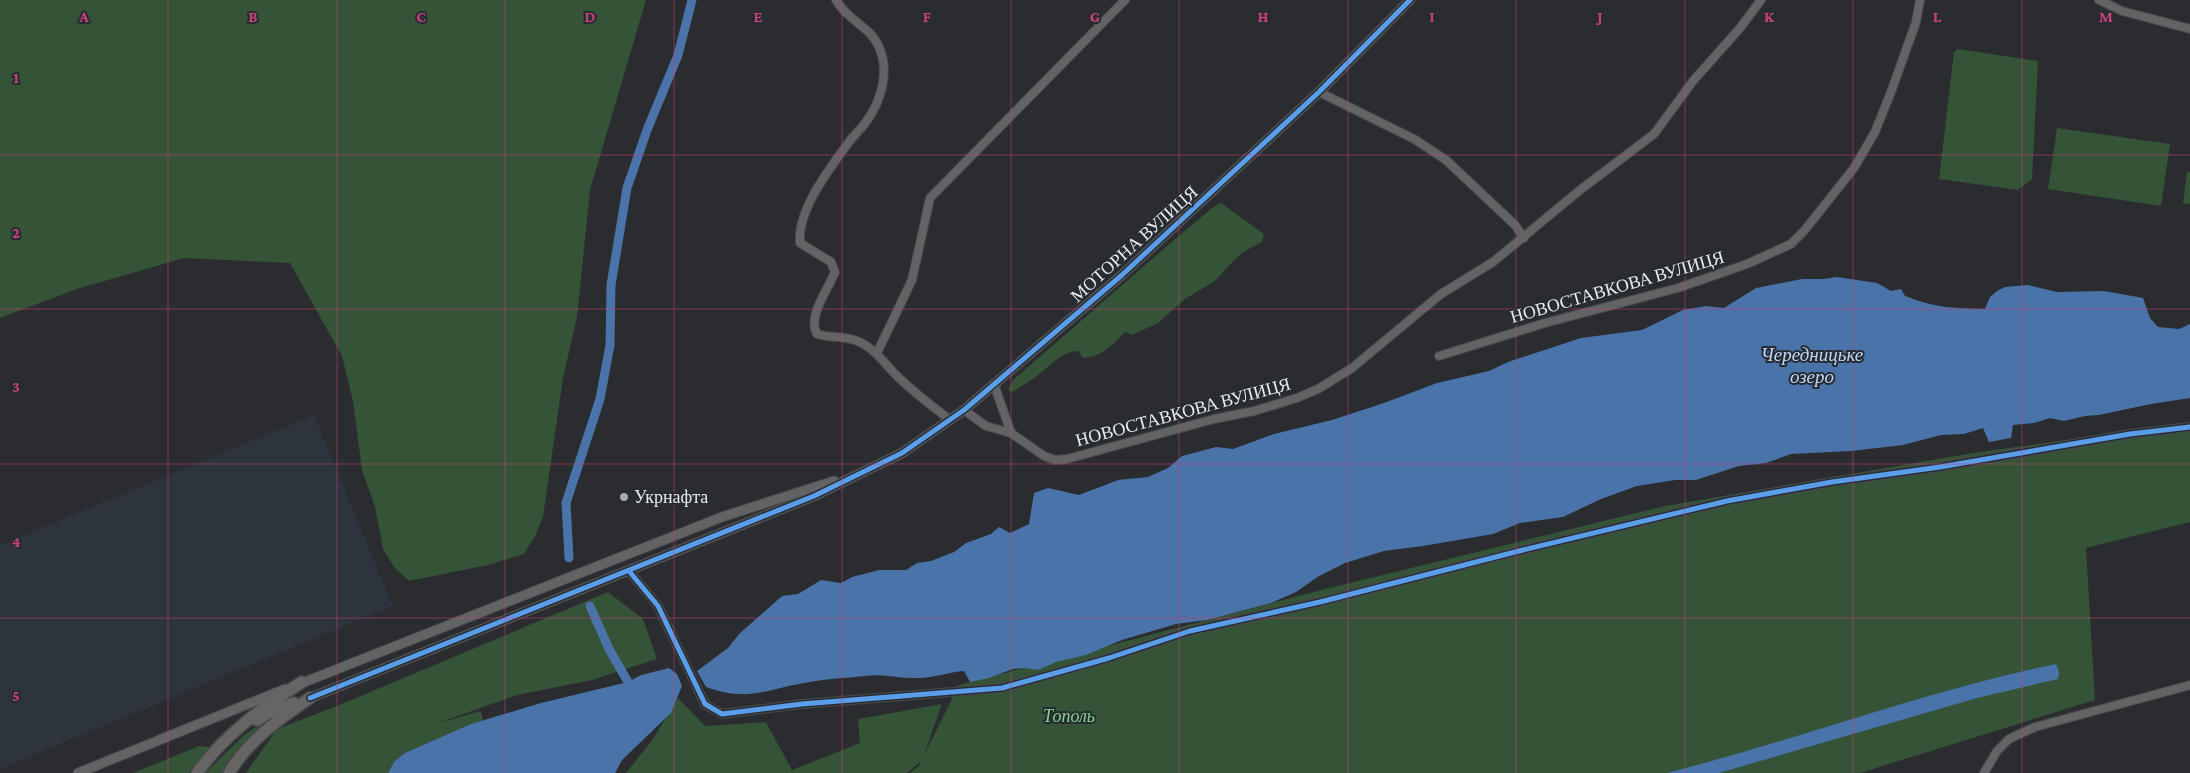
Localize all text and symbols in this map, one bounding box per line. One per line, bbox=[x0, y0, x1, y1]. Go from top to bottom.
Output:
text: A bbox=[78, 8, 89, 25]
text: B bbox=[248, 8, 258, 25]
text: C bbox=[416, 8, 426, 25]
text: D bbox=[584, 8, 596, 25]
text: E bbox=[753, 8, 763, 25]
text: F bbox=[923, 8, 932, 25]
text: G bbox=[1090, 8, 1100, 25]
text: H bbox=[1258, 8, 1269, 25]
text: I bbox=[1429, 8, 1435, 25]
text: J bbox=[1595, 8, 1603, 25]
text: K bbox=[1764, 8, 1775, 25]
text: L bbox=[1933, 8, 1942, 25]
text: M bbox=[2099, 8, 2113, 25]
text: 1 bbox=[13, 69, 19, 86]
street label: МОТОРНА ВУЛИЦЯ bbox=[1067, 182, 1201, 306]
text: 2 bbox=[12, 224, 20, 241]
street label: НОВОСТАВКОВА ВУЛИЦЯ bbox=[1508, 247, 1726, 327]
water label: Чередницьке озеро bbox=[1761, 344, 1863, 387]
street label: НОВОСТАВКОВА ВУЛИЦЯ bbox=[1073, 374, 1293, 450]
text: 3 bbox=[12, 378, 20, 395]
place label: Укрнафта bbox=[634, 487, 708, 507]
marker: Укрнафта bbox=[618, 491, 630, 503]
text: 4 bbox=[12, 533, 21, 550]
text: 5 bbox=[12, 687, 20, 704]
park label: Тополь bbox=[1043, 706, 1095, 726]

